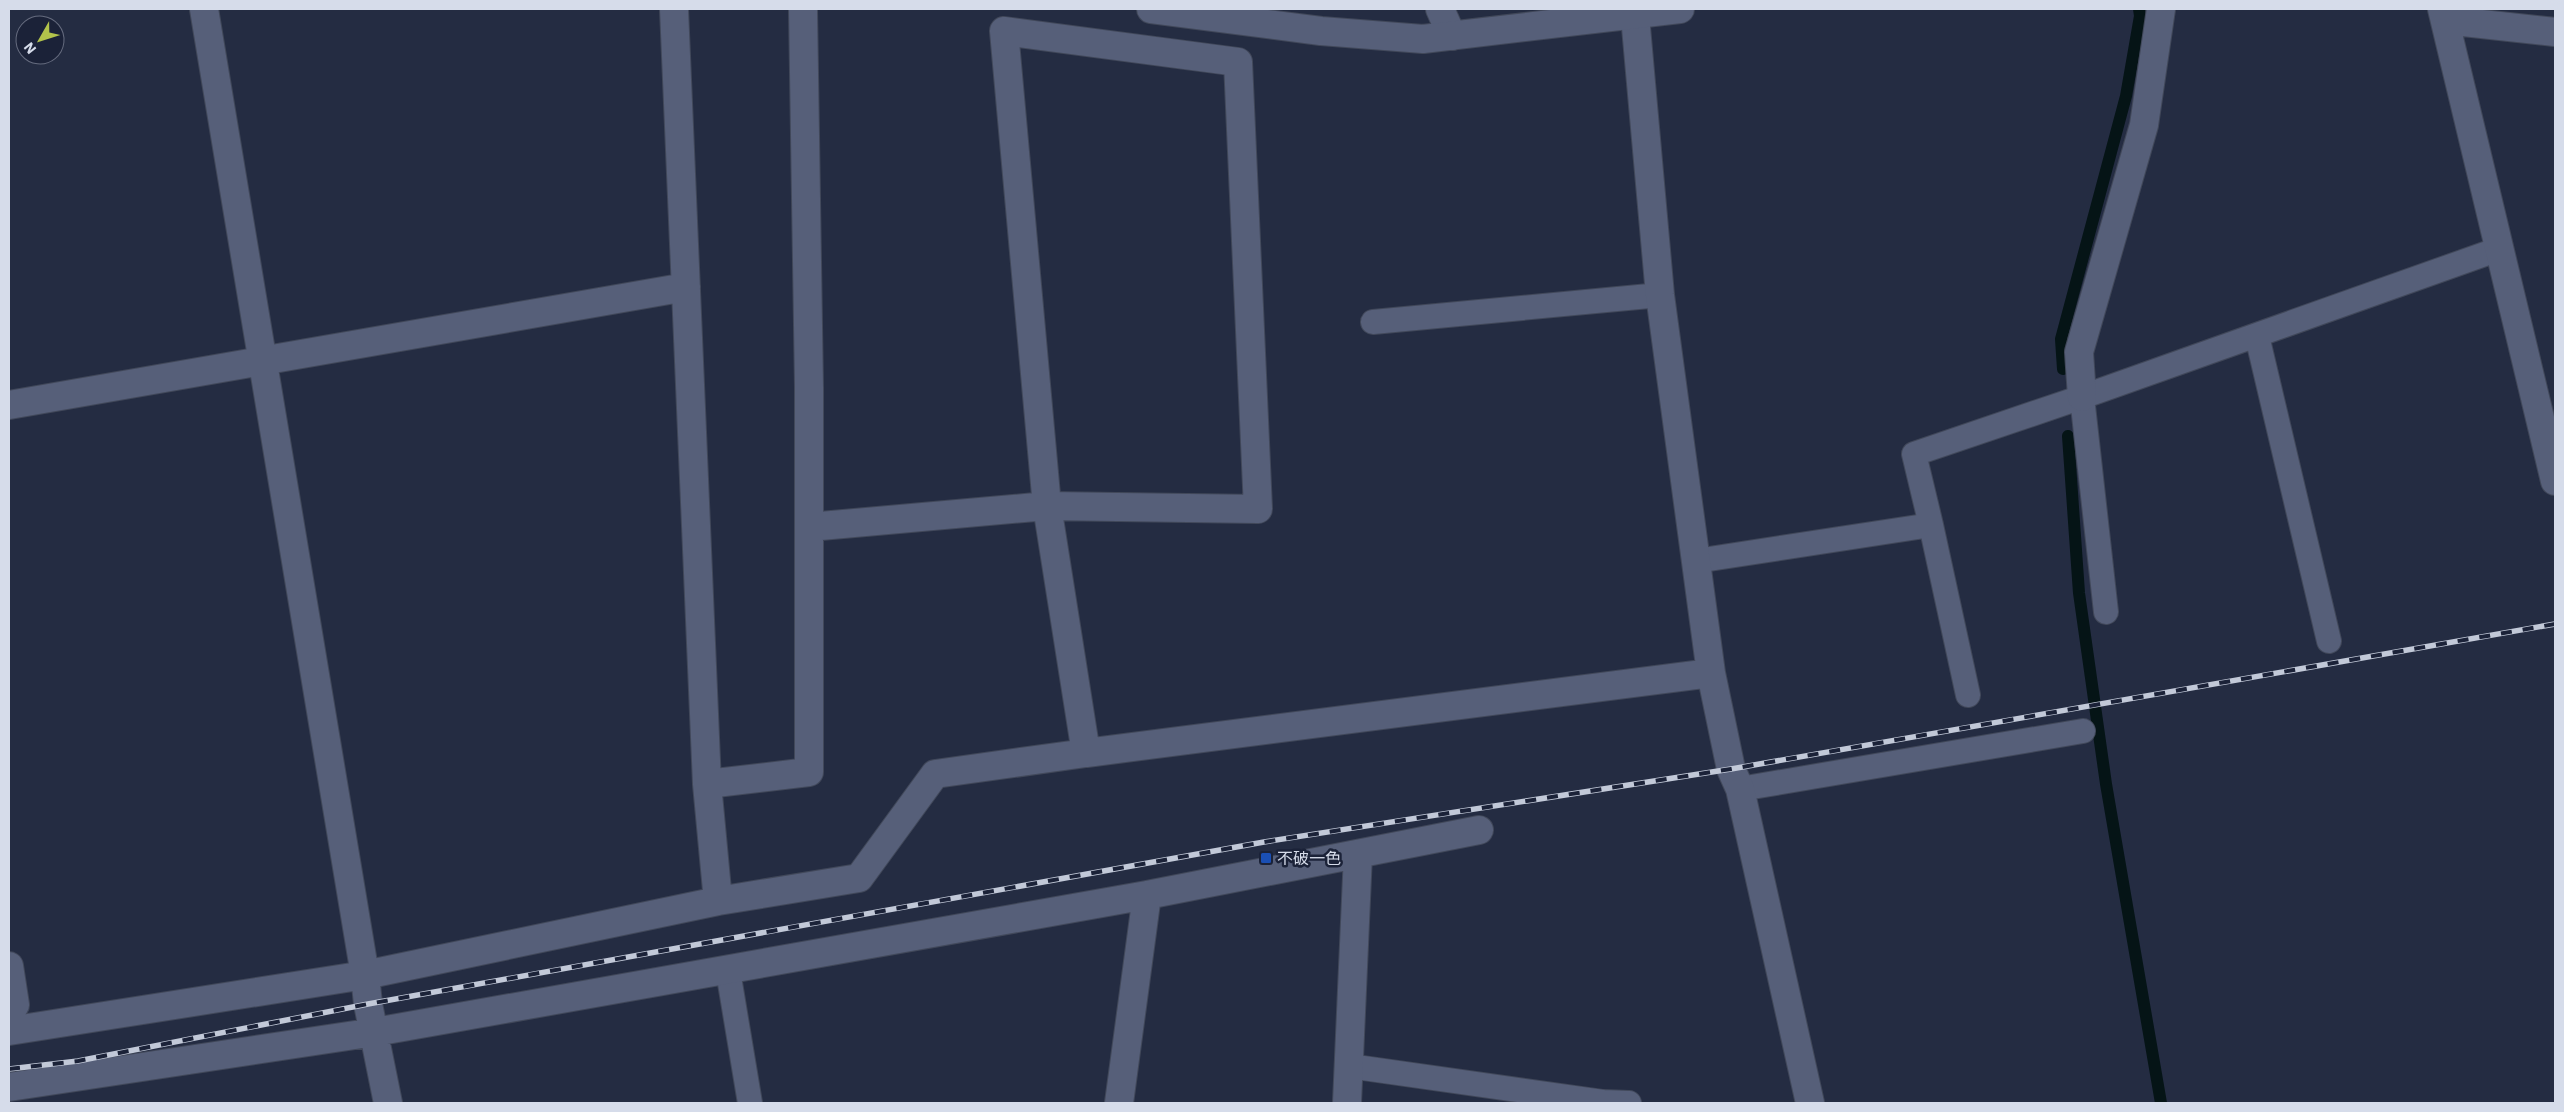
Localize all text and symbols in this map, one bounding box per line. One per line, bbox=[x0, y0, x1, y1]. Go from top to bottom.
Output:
north arrow bbox=[15, 15, 65, 65]
text: N bbox=[20, 39, 40, 58]
place label: 不破一色 bbox=[1277, 848, 1341, 868]
marker: 不破一色 bbox=[1259, 851, 1273, 865]

